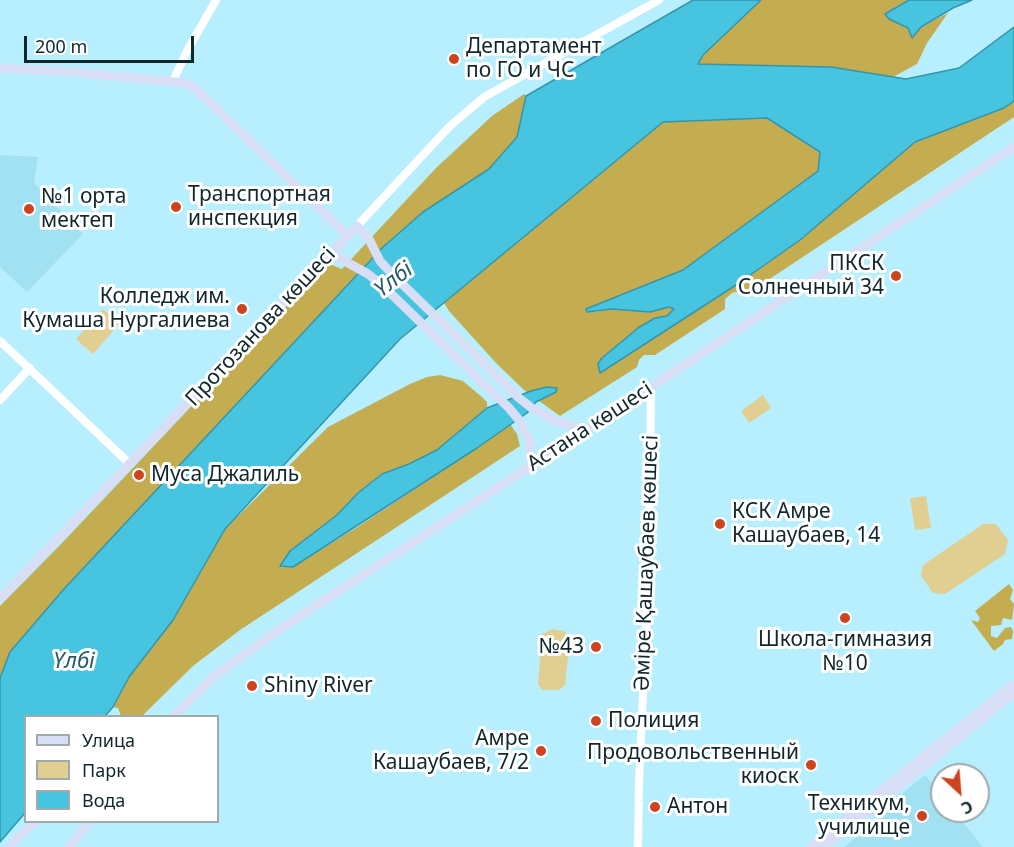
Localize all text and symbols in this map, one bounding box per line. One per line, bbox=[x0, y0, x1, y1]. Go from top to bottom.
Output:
scale bar bbox=[27, 24, 196, 62]
text: 200 m bbox=[35, 34, 87, 58]
place label: Департамент по ГО и ЧС bbox=[466, 34, 602, 84]
marker: Департамент по ГО и ЧС bbox=[447, 52, 461, 66]
place label: Транспортная инспекция bbox=[188, 182, 331, 232]
place label: №1 орта мектеп bbox=[41, 184, 126, 234]
marker: Транспортная инспекция bbox=[169, 200, 183, 214]
marker: №1 орта мектеп bbox=[22, 202, 36, 216]
street label: Протозанова көшесі bbox=[181, 242, 341, 412]
place label: ПКСК Солнечный 34 bbox=[738, 251, 884, 301]
water label: Үлбі bbox=[370, 257, 418, 303]
marker: ПКСК Солнечный 34 bbox=[889, 269, 903, 283]
place label: Колледж им. Кумаша Нургалиева bbox=[22, 284, 230, 334]
marker: Колледж им. Кумаша Нургалиева bbox=[235, 302, 249, 316]
street label: Астана көшесі bbox=[523, 377, 657, 477]
street label: Әміре Қашаубаев көшесі bbox=[630, 435, 664, 691]
place label: Муса Джалиль bbox=[151, 462, 299, 488]
marker: Муса Джалиль bbox=[132, 468, 146, 482]
place label: КСК Амре Кашаубаев, 14 bbox=[732, 499, 880, 549]
marker: КСК Амре Кашаубаев, 14 bbox=[713, 517, 727, 531]
marker: Школа-гимназия №10 bbox=[838, 611, 852, 625]
place label: Школа-гимназия №10 bbox=[758, 627, 932, 677]
place label: №43 bbox=[539, 634, 584, 660]
marker: №43 bbox=[589, 640, 603, 654]
water label: Үлбі bbox=[53, 649, 95, 675]
place label: Shiny River bbox=[264, 673, 373, 699]
marker: Shiny River bbox=[245, 679, 259, 693]
place label: Полиция bbox=[608, 708, 699, 734]
marker: Полиция bbox=[589, 714, 603, 728]
legend bbox=[24, 715, 219, 823]
place label: Амре Кашаубаев, 7/2 bbox=[373, 726, 529, 776]
text: Улица bbox=[82, 728, 135, 752]
place label: Продовольственный киоск bbox=[587, 740, 799, 790]
marker: Амре Кашаубаев, 7/2 bbox=[534, 744, 548, 758]
text: Парк bbox=[82, 758, 126, 782]
marker: Продовольственный киоск bbox=[804, 758, 818, 772]
north arrow bbox=[930, 763, 990, 823]
text: Вода bbox=[82, 788, 125, 812]
place label: Техникум, училище bbox=[808, 791, 910, 841]
place label: Антон bbox=[667, 794, 728, 820]
text: С bbox=[958, 795, 976, 820]
marker: Антон bbox=[648, 800, 662, 814]
marker: Техникум, училище bbox=[915, 809, 929, 823]

